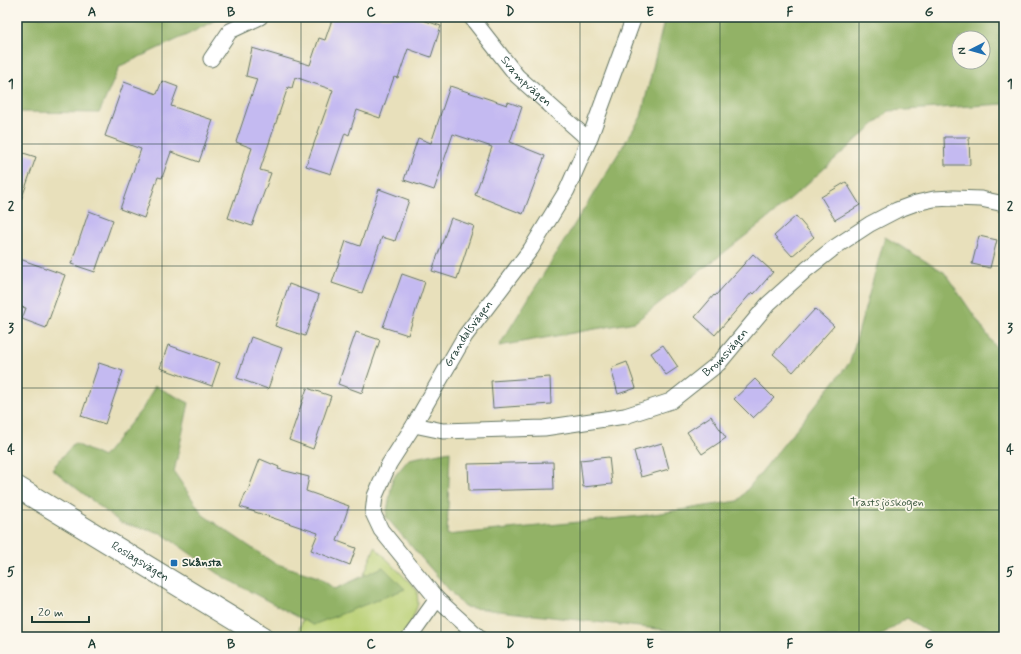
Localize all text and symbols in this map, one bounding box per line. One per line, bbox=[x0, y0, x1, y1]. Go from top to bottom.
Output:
text: A bbox=[88, 4, 96, 21]
text: B bbox=[227, 4, 236, 21]
text: C bbox=[366, 4, 376, 21]
text: D bbox=[506, 4, 515, 21]
text: E bbox=[646, 4, 654, 21]
text: F bbox=[787, 4, 794, 21]
text: G bbox=[925, 4, 934, 21]
north arrow bbox=[951, 30, 991, 70]
text: N bbox=[955, 47, 969, 55]
street label: Svampvägen bbox=[497, 53, 555, 111]
text: 1 bbox=[8, 76, 14, 93]
text: 1 bbox=[1007, 76, 1013, 93]
text: 2 bbox=[8, 198, 15, 215]
text: 2 bbox=[1007, 198, 1014, 215]
street label: Grandalsvägen bbox=[441, 297, 497, 370]
text: 3 bbox=[8, 320, 14, 337]
text: 3 bbox=[1007, 320, 1013, 337]
street label: Bromsvägen bbox=[699, 325, 752, 381]
text: 4 bbox=[7, 442, 15, 459]
text: 4 bbox=[1006, 442, 1014, 459]
park label: Trastsjöskogen bbox=[850, 495, 924, 511]
street label: Roslagsvägen bbox=[108, 538, 172, 586]
place label: Skånsta bbox=[182, 555, 222, 571]
marker: Skånsta bbox=[169, 558, 179, 568]
text: 5 bbox=[7, 564, 15, 581]
text: 5 bbox=[1006, 564, 1014, 581]
scale bar bbox=[32, 598, 89, 624]
text: 20 m bbox=[38, 605, 64, 621]
text: A bbox=[88, 636, 96, 653]
text: B bbox=[227, 636, 236, 653]
text: C bbox=[366, 636, 376, 653]
text: D bbox=[506, 636, 515, 653]
text: E bbox=[646, 636, 654, 653]
text: F bbox=[787, 636, 794, 653]
text: G bbox=[925, 636, 934, 653]

